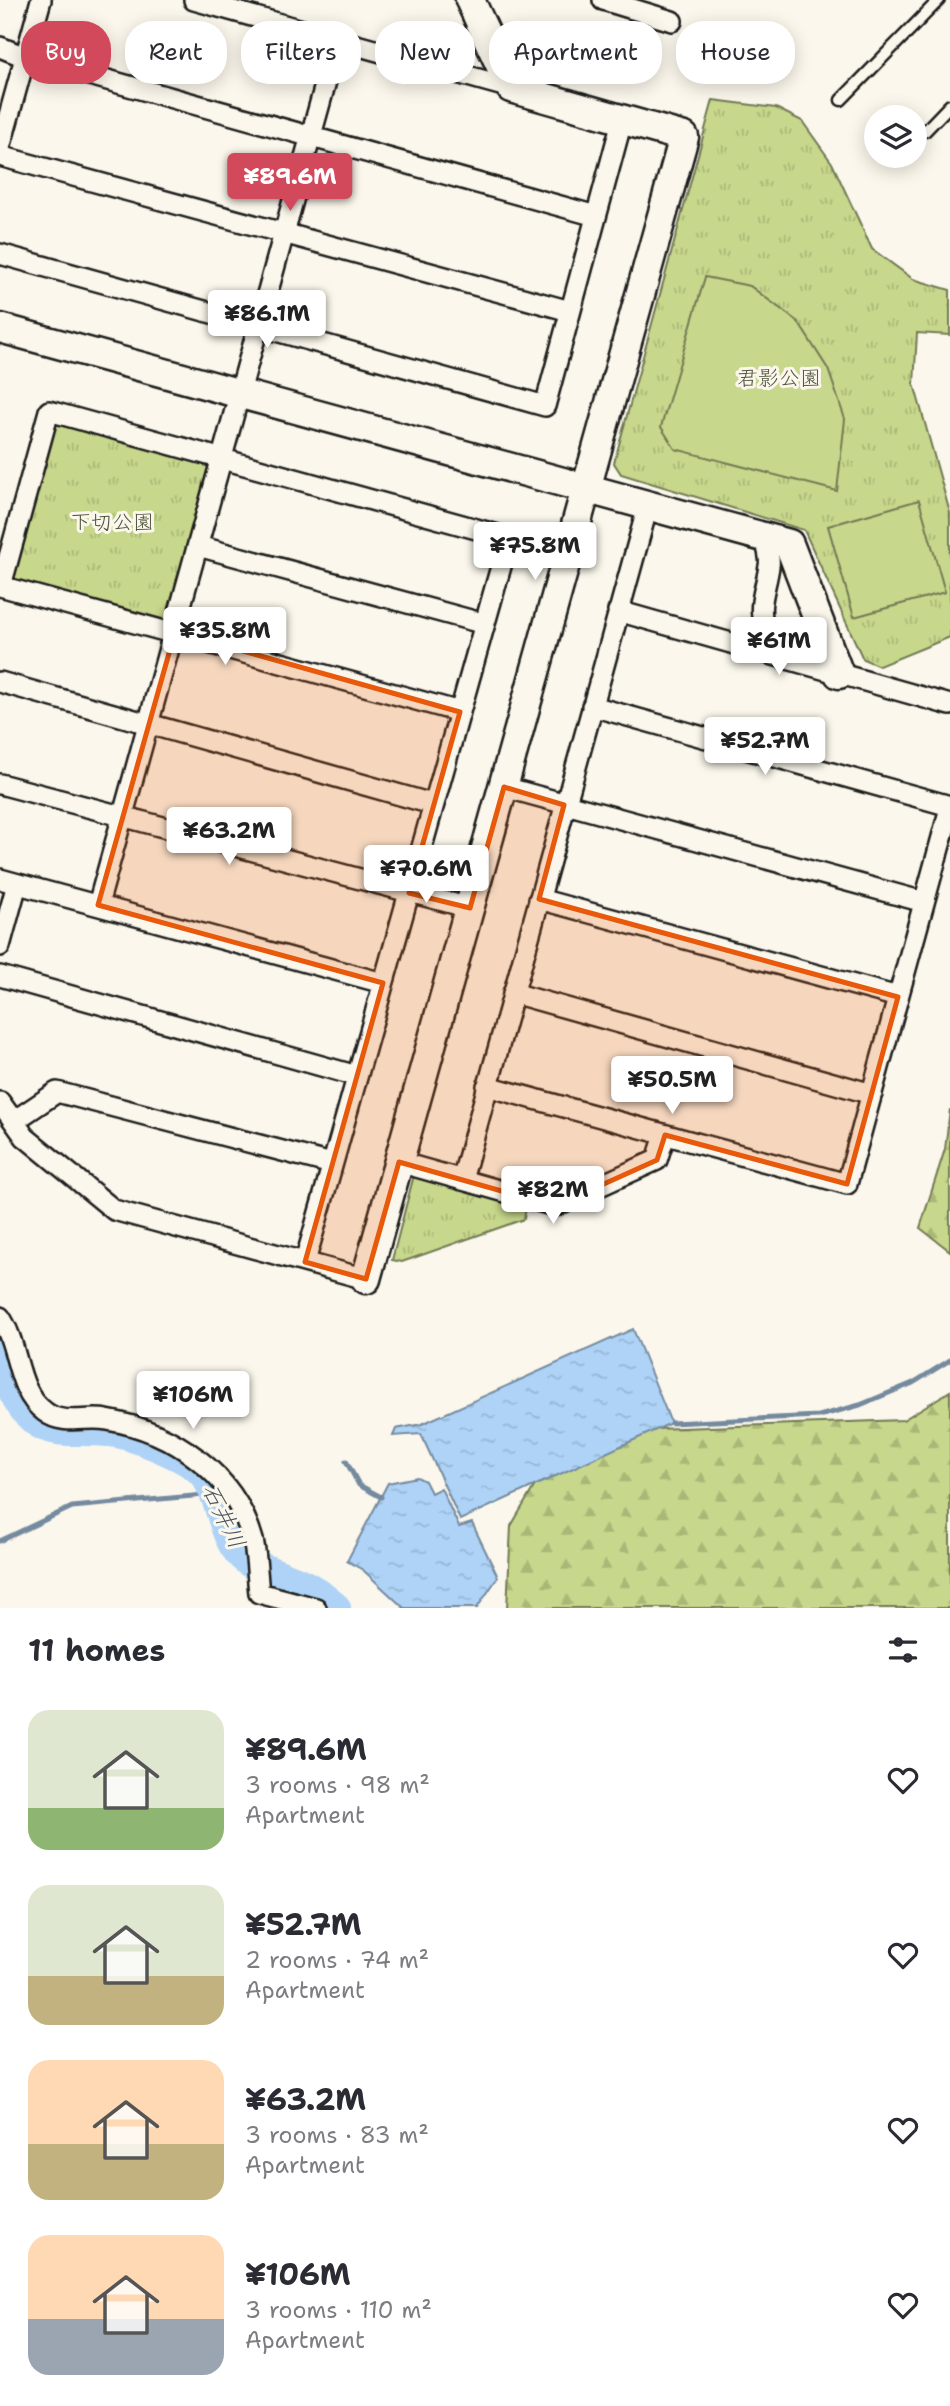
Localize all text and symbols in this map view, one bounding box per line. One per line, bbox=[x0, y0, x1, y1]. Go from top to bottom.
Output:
chip: Buy bbox=[21, 21, 111, 84]
chip: Rent bbox=[125, 21, 227, 84]
chip: Filters bbox=[241, 21, 361, 84]
chip: New bbox=[375, 21, 475, 84]
chip: Apartment bbox=[489, 21, 662, 84]
chip: House bbox=[676, 21, 795, 84]
map controls bbox=[864, 105, 927, 168]
button: layers bbox=[864, 105, 927, 168]
pin: ¥89.6M bbox=[233, 154, 347, 213]
text: ¥89.6M bbox=[243, 161, 337, 191]
pin: ¥86.1M bbox=[210, 290, 324, 350]
text: ¥86.1M bbox=[224, 298, 310, 328]
park label: 君影公園 bbox=[737, 364, 821, 392]
park label: 下切公園 bbox=[70, 508, 154, 536]
pin: ¥75.8M bbox=[478, 522, 592, 582]
text: ¥75.8M bbox=[489, 530, 581, 560]
pin: ¥35.8M bbox=[168, 608, 282, 667]
text: ¥35.8M bbox=[179, 615, 271, 645]
pin: ¥61M bbox=[738, 618, 820, 677]
text: ¥61M bbox=[747, 625, 811, 655]
pin: ¥52.7M bbox=[708, 718, 822, 777]
text: ¥52.7M bbox=[720, 725, 810, 755]
pin: ¥63.2M bbox=[172, 808, 286, 867]
text: ¥63.2M bbox=[183, 815, 275, 845]
pin: ¥70.6M bbox=[369, 846, 483, 905]
text: ¥70.6M bbox=[380, 853, 472, 883]
pin: ¥50.5M bbox=[615, 1056, 729, 1116]
text: ¥50.5M bbox=[627, 1064, 717, 1094]
pin: ¥82M bbox=[512, 1166, 594, 1226]
text: ¥82M bbox=[517, 1174, 589, 1204]
pin: ¥106M bbox=[144, 1372, 242, 1431]
text: ¥106M bbox=[153, 1379, 233, 1409]
water label: 石井川 bbox=[195, 1478, 253, 1554]
text: 11 homes bbox=[28, 1630, 165, 1671]
icon: filters bbox=[884, 1631, 922, 1669]
text: ¥89.6M bbox=[245, 1729, 367, 1770]
icon: home bbox=[84, 1738, 168, 1822]
icon: heart bbox=[884, 1761, 922, 1799]
text: 3 rooms · 98 m² bbox=[245, 1770, 430, 1800]
text: Apartment bbox=[245, 1800, 365, 1830]
text: ¥52.7M bbox=[245, 1904, 362, 1945]
icon: home bbox=[84, 1913, 168, 1997]
icon: heart bbox=[884, 1936, 922, 1974]
text: 2 rooms · 74 m² bbox=[245, 1945, 429, 1975]
text: Apartment bbox=[245, 1975, 365, 2005]
text: ¥63.2M bbox=[245, 2079, 366, 2120]
icon: home bbox=[84, 2088, 168, 2172]
icon: heart bbox=[884, 2111, 922, 2149]
text: 3 rooms · 83 m² bbox=[245, 2120, 429, 2150]
text: Apartment bbox=[245, 2150, 365, 2180]
text: ¥106M bbox=[245, 2254, 351, 2295]
icon: home bbox=[84, 2263, 168, 2347]
icon: heart bbox=[884, 2286, 922, 2324]
text: 3 rooms · 110 m² bbox=[245, 2295, 432, 2325]
text: Apartment bbox=[245, 2325, 365, 2355]

